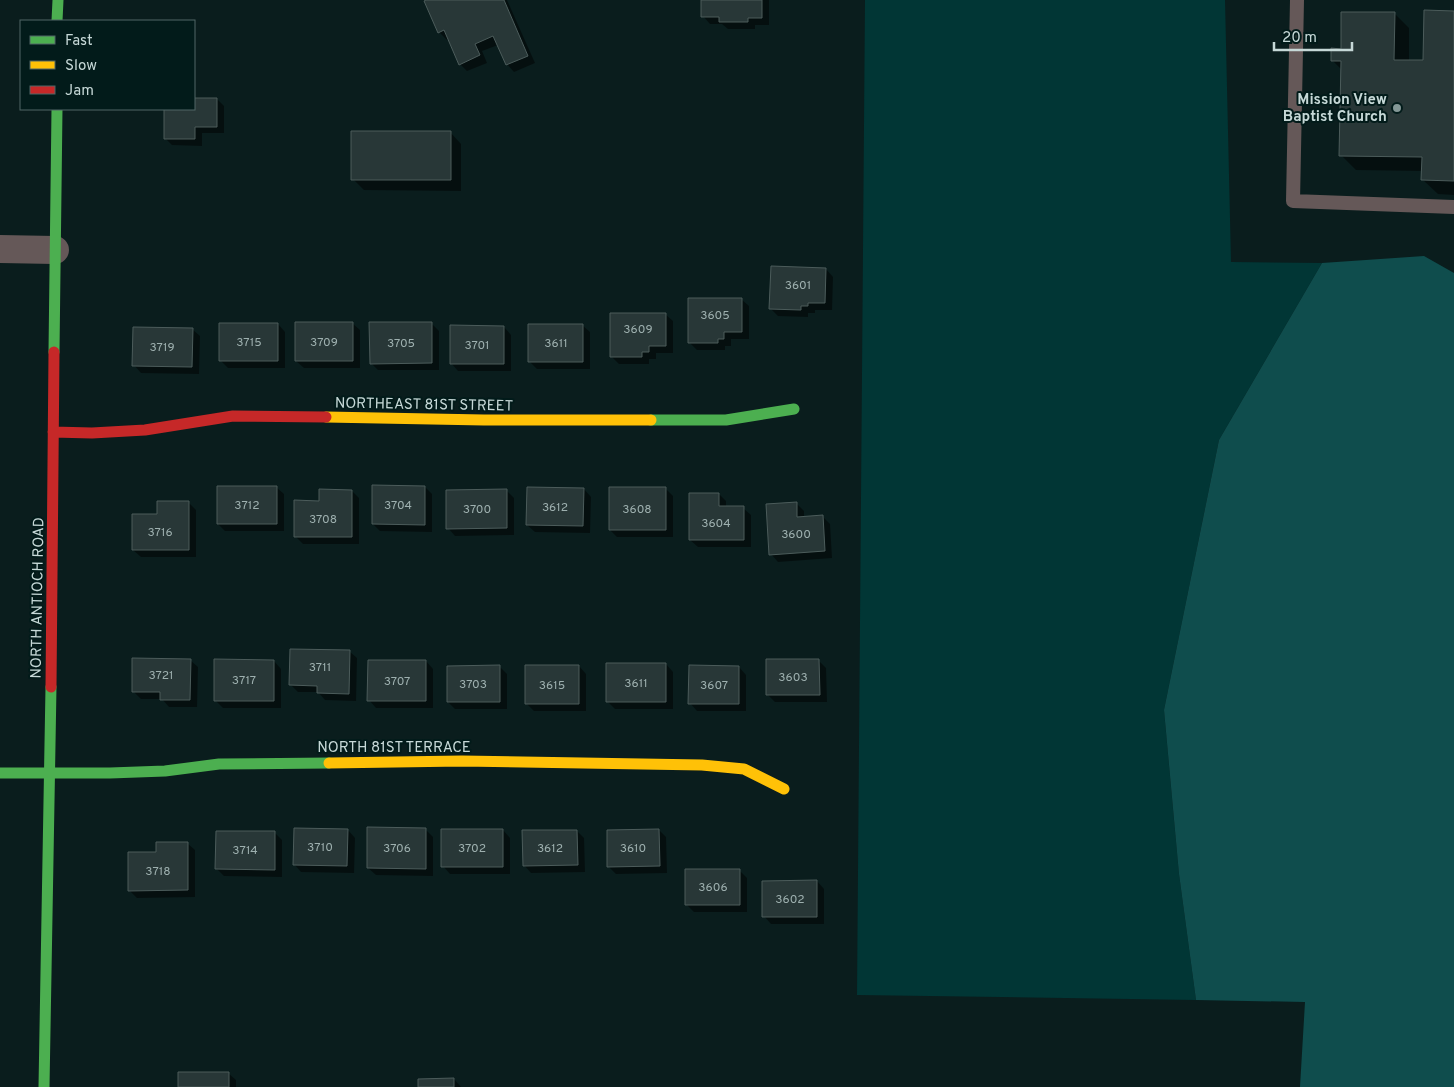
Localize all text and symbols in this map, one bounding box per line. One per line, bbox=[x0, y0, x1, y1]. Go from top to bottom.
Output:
legend bbox=[20, 20, 195, 110]
scale bar bbox=[1274, 20, 1352, 52]
text: 20 m bbox=[1282, 29, 1317, 48]
text: Fast bbox=[65, 32, 93, 51]
text: Slow bbox=[65, 57, 97, 76]
text: Jam bbox=[65, 82, 94, 101]
place label: Mission View Baptist Church bbox=[1283, 91, 1387, 127]
marker: Mission View Baptist Church bbox=[1391, 102, 1403, 114]
house number: 3601 bbox=[785, 278, 811, 294]
house number: 3605 bbox=[700, 308, 730, 324]
house number: 3609 bbox=[623, 322, 653, 338]
house number: 3715 bbox=[236, 335, 262, 351]
house number: 3709 bbox=[310, 335, 338, 351]
house number: 3705 bbox=[387, 336, 415, 352]
house number: 3611 bbox=[544, 336, 568, 352]
house number: 3701 bbox=[464, 338, 490, 354]
house number: 3719 bbox=[149, 340, 175, 356]
street label: NORTHEAST 81ST STREET bbox=[335, 394, 513, 417]
house number: 3712 bbox=[234, 498, 260, 514]
house number: 3704 bbox=[384, 498, 412, 514]
house number: 3612 bbox=[542, 500, 568, 516]
house number: 3700 bbox=[463, 502, 491, 518]
house number: 3608 bbox=[622, 502, 652, 518]
house number: 3708 bbox=[309, 512, 337, 528]
house number: 3604 bbox=[701, 516, 731, 532]
street label: NORTH ANTIOCH ROAD bbox=[28, 517, 49, 679]
house number: 3716 bbox=[147, 525, 173, 541]
house number: 3600 bbox=[781, 527, 811, 543]
house number: 3711 bbox=[309, 660, 331, 676]
house number: 3721 bbox=[148, 668, 174, 684]
house number: 3603 bbox=[778, 670, 808, 686]
house number: 3717 bbox=[232, 673, 256, 689]
house number: 3707 bbox=[384, 674, 410, 690]
house number: 3611 bbox=[624, 676, 648, 692]
house number: 3703 bbox=[459, 677, 487, 693]
house number: 3615 bbox=[539, 678, 565, 694]
house number: 3607 bbox=[700, 678, 728, 694]
street label: NORTH 81ST TERRACE bbox=[317, 739, 471, 758]
house number: 3710 bbox=[307, 840, 333, 856]
house number: 3706 bbox=[383, 841, 411, 857]
house number: 3702 bbox=[458, 841, 486, 857]
house number: 3612 bbox=[537, 841, 563, 857]
house number: 3610 bbox=[620, 841, 646, 857]
house number: 3714 bbox=[232, 843, 258, 859]
house number: 3718 bbox=[145, 864, 171, 880]
house number: 3606 bbox=[698, 880, 728, 896]
house number: 3602 bbox=[775, 892, 805, 908]

